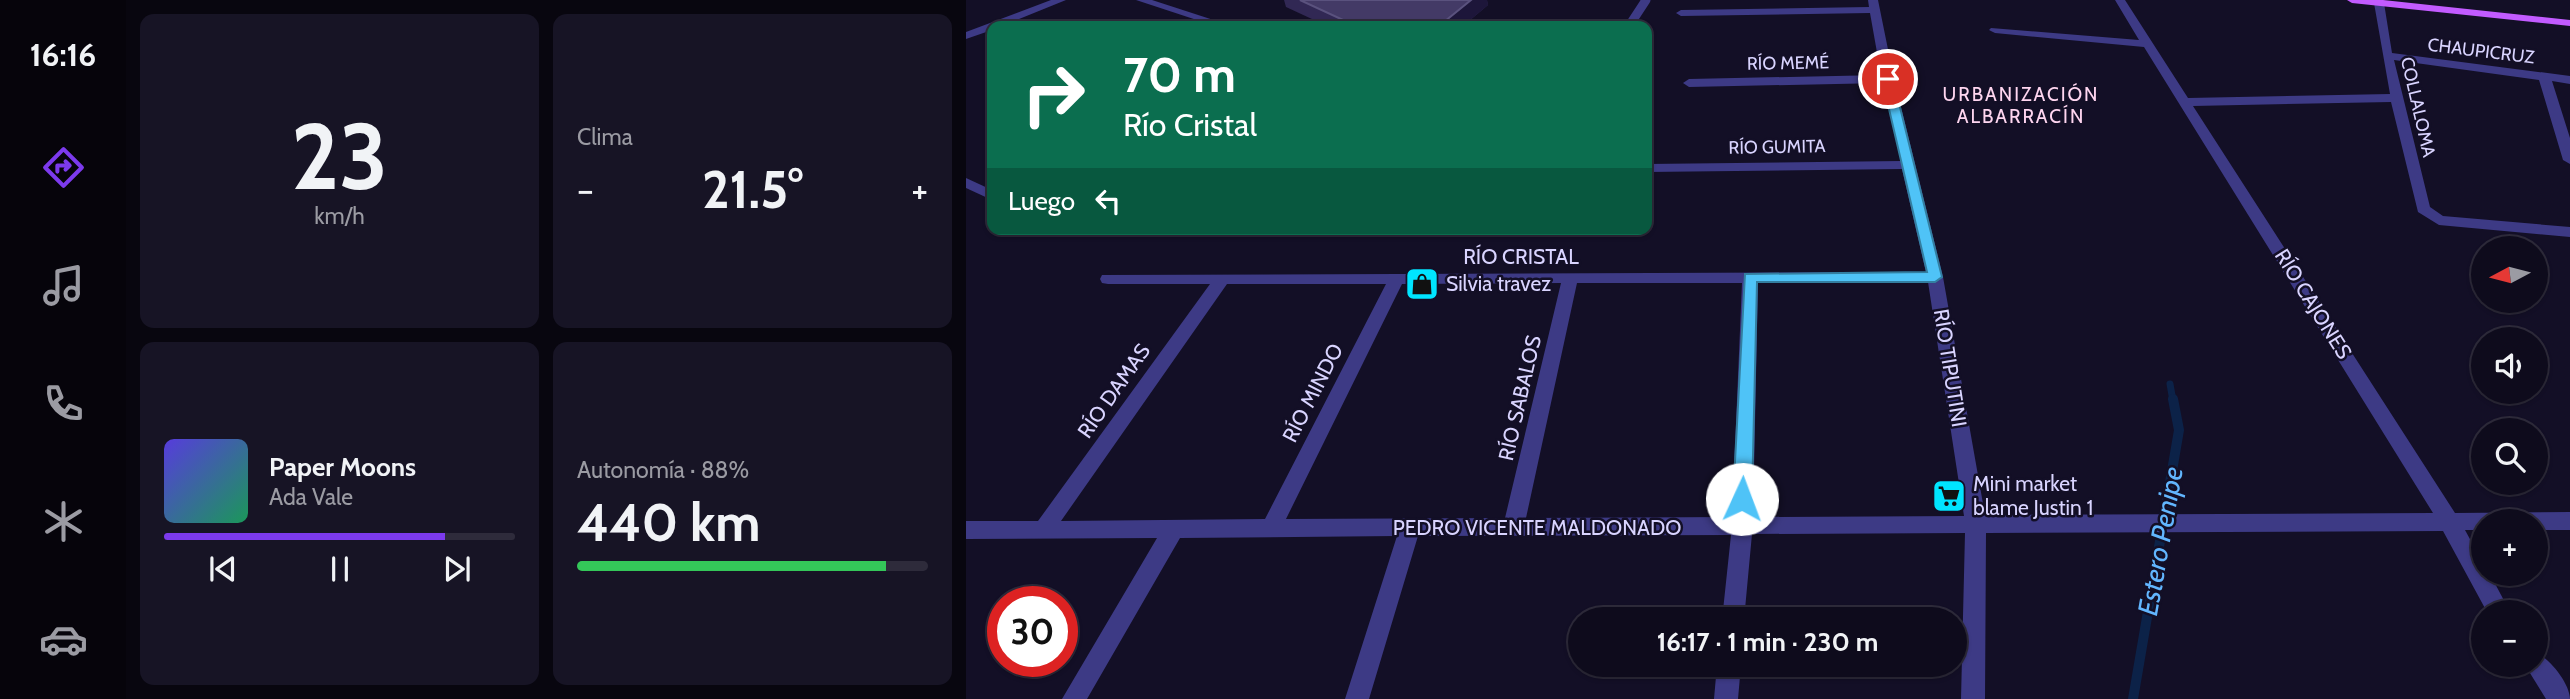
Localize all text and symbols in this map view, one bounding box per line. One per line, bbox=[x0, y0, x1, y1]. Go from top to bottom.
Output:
street label: CHAUPICRUZ bbox=[2426, 34, 2536, 68]
text: 16:16 bbox=[30, 35, 96, 74]
text: 70 m bbox=[1123, 45, 1236, 104]
icon: right bbox=[1008, 49, 1099, 140]
pin bbox=[1858, 49, 1918, 109]
street label: RÍO MEMÉ bbox=[1747, 51, 1829, 75]
street label: COLLALOMA bbox=[2396, 55, 2440, 159]
icon: arrive bbox=[1869, 60, 1907, 98]
district label: URBANIZACIÓN ALBARRACÍN bbox=[1943, 82, 2099, 128]
text: 23 bbox=[291, 101, 388, 212]
text: Río Cristal bbox=[1123, 105, 1257, 144]
text: Clima bbox=[577, 123, 633, 151]
street label: RÍO GUMITA bbox=[1728, 135, 1826, 159]
icon: directions bbox=[39, 143, 88, 192]
text: 21.5° bbox=[702, 158, 803, 221]
text: − bbox=[577, 166, 594, 213]
text: + bbox=[911, 166, 928, 213]
icon: left bbox=[1089, 182, 1127, 220]
text: Luego bbox=[1008, 185, 1075, 217]
text: km/h bbox=[314, 202, 365, 230]
north arrow bbox=[2471, 236, 2548, 313]
map controls bbox=[2471, 236, 2548, 677]
street label: RÍO CRISTAL bbox=[1463, 244, 1579, 269]
street label: RÍO CAJONES bbox=[2270, 244, 2357, 363]
icon: music bbox=[39, 261, 88, 310]
shop icon: Silvia travez bbox=[1403, 265, 1441, 303]
place label: Silvia travez bbox=[1446, 271, 1551, 296]
street label: RÍO TIPUTINI bbox=[1929, 307, 1972, 429]
button: sound bbox=[2471, 327, 2548, 404]
street label: RÍO SABALOS bbox=[1493, 333, 1546, 463]
street label: RÍO DAMAS bbox=[1072, 339, 1155, 443]
street label: RÍO MINDO bbox=[1277, 339, 1348, 446]
icon: phone bbox=[39, 379, 88, 428]
button: search bbox=[2471, 418, 2548, 495]
text: Paper Moons bbox=[269, 451, 416, 483]
text: Autonomía · 88% bbox=[577, 456, 749, 484]
position arrow bbox=[1705, 462, 1779, 536]
water label: Estero Penipe bbox=[2130, 464, 2190, 618]
place label: Mini market blame Justin 1 bbox=[1973, 471, 2093, 520]
supermarket icon: Mini market blame Justin 1 bbox=[1930, 477, 1968, 515]
text: Ada Vale bbox=[269, 483, 353, 511]
text: 440 km bbox=[577, 491, 760, 554]
icon: climate bbox=[39, 497, 88, 546]
button: + bbox=[2471, 509, 2548, 586]
street label: PEDRO VICENTE MALDONADO bbox=[1393, 515, 1681, 540]
icon: previous bbox=[204, 550, 242, 588]
icon: pause bbox=[321, 550, 359, 588]
icon: next bbox=[438, 550, 476, 588]
speed limit sign: 30 bbox=[987, 586, 1078, 677]
button: − bbox=[2471, 600, 2548, 677]
icon: car bbox=[39, 615, 88, 664]
text: 16:17 · 1 min · 230 m bbox=[1657, 626, 1878, 658]

